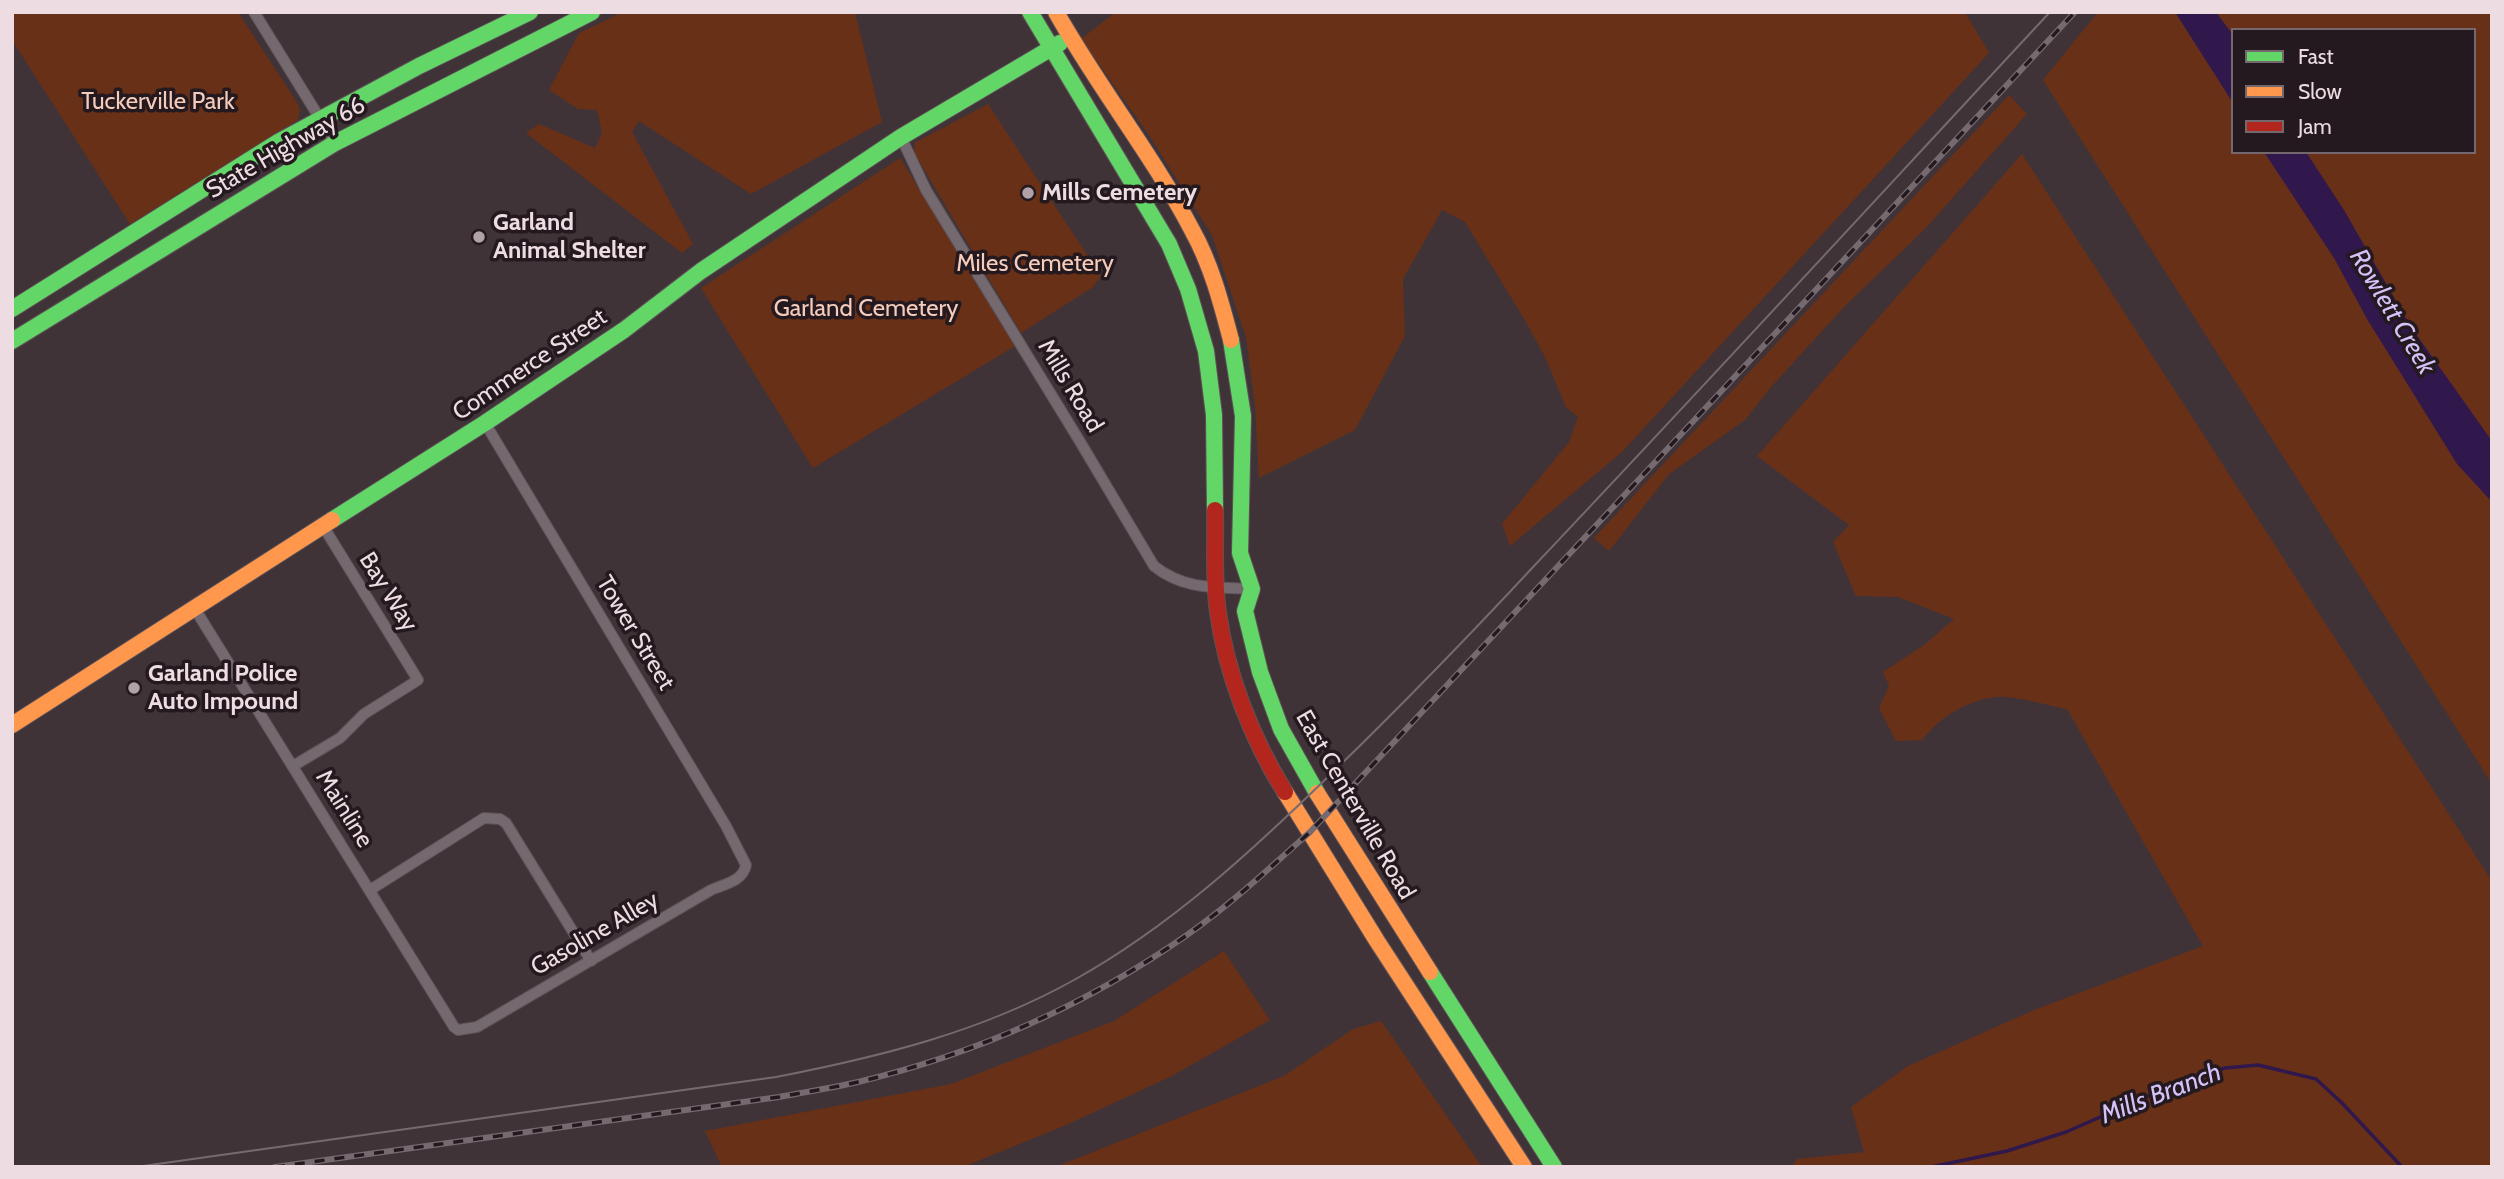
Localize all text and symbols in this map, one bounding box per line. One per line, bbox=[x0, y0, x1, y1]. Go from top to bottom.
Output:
legend bbox=[2231, 28, 2476, 154]
text: Fast bbox=[2298, 44, 2334, 69]
text: Slow bbox=[2298, 79, 2342, 104]
park label: Tuckerville Park bbox=[81, 88, 235, 116]
street label: State Highway 66 bbox=[202, 91, 370, 205]
text: Jam bbox=[2298, 114, 2332, 139]
place label: Mills Cemetery bbox=[1042, 179, 1197, 207]
marker: Mills Cemetery bbox=[1020, 185, 1036, 201]
place label: Garland Animal Shelter bbox=[493, 209, 646, 265]
marker: Garland Animal Shelter bbox=[471, 229, 487, 245]
water label: Rowlett Creek bbox=[2342, 244, 2442, 380]
park label: Miles Cemetery bbox=[956, 250, 1114, 278]
park label: Garland Cemetery bbox=[774, 295, 958, 323]
street label: Commerce Street bbox=[448, 303, 612, 427]
street label: Mills Road bbox=[1031, 334, 1109, 438]
street label: Bay Way bbox=[353, 547, 423, 637]
street label: Tower Street bbox=[590, 571, 680, 695]
place label: Garland Police Auto Impound bbox=[148, 660, 298, 716]
marker: Garland Police Auto Impound bbox=[126, 680, 142, 696]
street label: East Centerville Road bbox=[1289, 705, 1421, 905]
street label: Mainline bbox=[309, 765, 379, 853]
street label: Gasoline Alley bbox=[526, 886, 664, 982]
water label: Mills Branch bbox=[2096, 1057, 2226, 1131]

